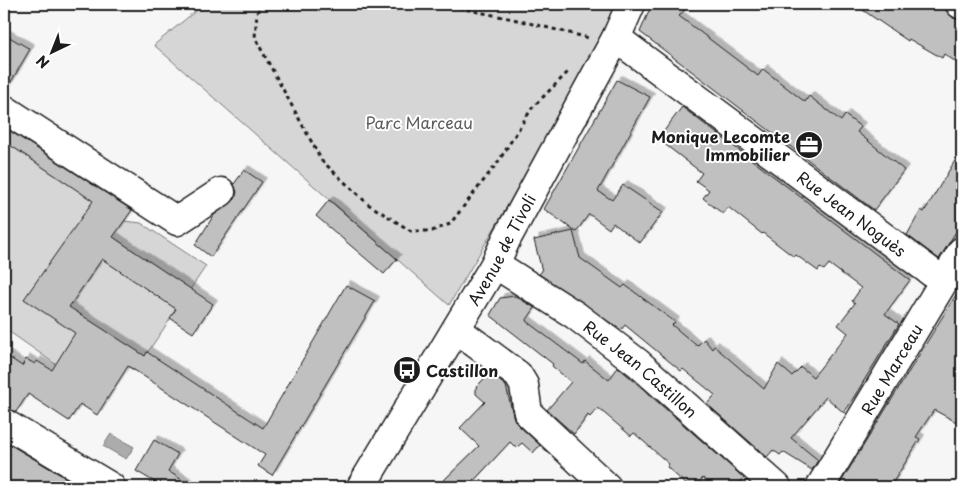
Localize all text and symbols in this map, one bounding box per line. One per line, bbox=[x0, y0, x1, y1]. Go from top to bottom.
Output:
north arrow bbox=[28, 28, 78, 78]
text: N bbox=[32, 50, 54, 73]
park label: Parc Marceau bbox=[365, 110, 473, 134]
place label: Monique Lecomte Immobilier bbox=[651, 124, 791, 166]
office icon: Monique Lecomte Immobilier bbox=[794, 130, 824, 160]
street label: Rue Jean Noguès bbox=[792, 165, 912, 262]
street label: Avenue de Tivoli bbox=[461, 189, 541, 310]
street label: Rue Jean Castillon bbox=[579, 314, 703, 423]
street label: Rue Marceau bbox=[855, 319, 928, 419]
bus stop icon: Castillon bbox=[392, 355, 422, 385]
place label: Castillon bbox=[426, 358, 498, 382]

